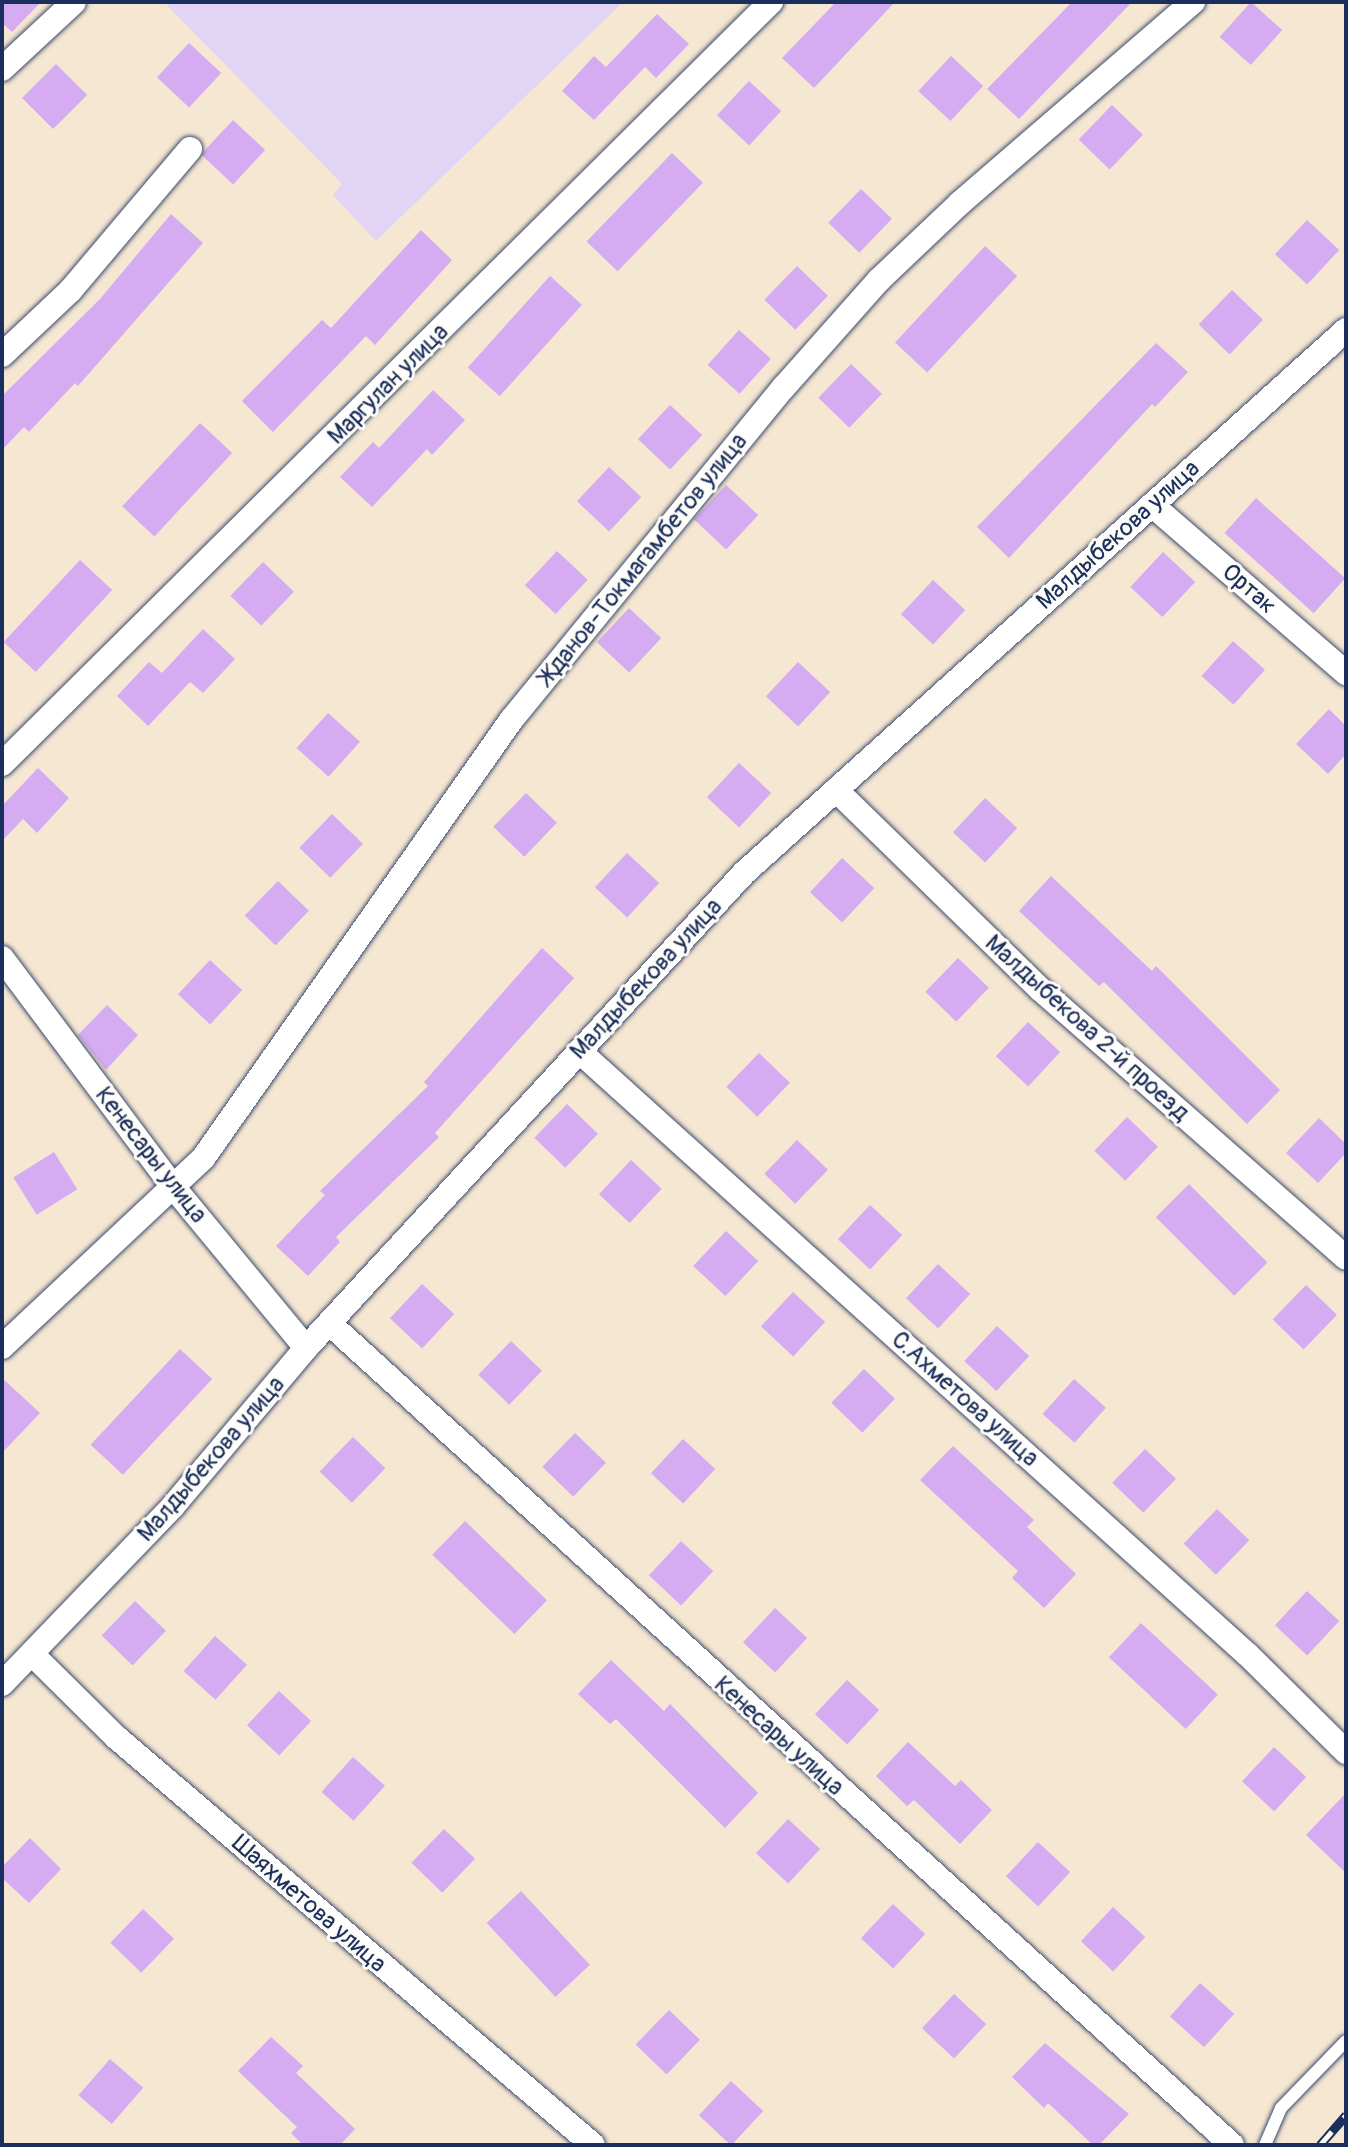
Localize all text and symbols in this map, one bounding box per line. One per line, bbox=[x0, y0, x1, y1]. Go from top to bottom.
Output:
street label: Маргулан улица bbox=[322, 318, 454, 450]
street label: Жданов-Токмагамбетов улица bbox=[533, 428, 753, 690]
street label: Малдыбекова улица bbox=[1030, 454, 1206, 616]
street label: Ортак bbox=[1216, 558, 1282, 620]
street label: Малдыбекова улица bbox=[564, 892, 728, 1066]
street label: Малдыбекова 2-й проезд bbox=[979, 929, 1195, 1127]
street label: Кенесары улица bbox=[89, 1081, 213, 1229]
street label: С.Ахметова улица bbox=[885, 1325, 1045, 1473]
street label: Малдыбекова улица bbox=[131, 1370, 291, 1548]
street label: Кенесары улица bbox=[708, 1670, 850, 1802]
street label: Шаяхметова улица bbox=[226, 1829, 392, 1979]

